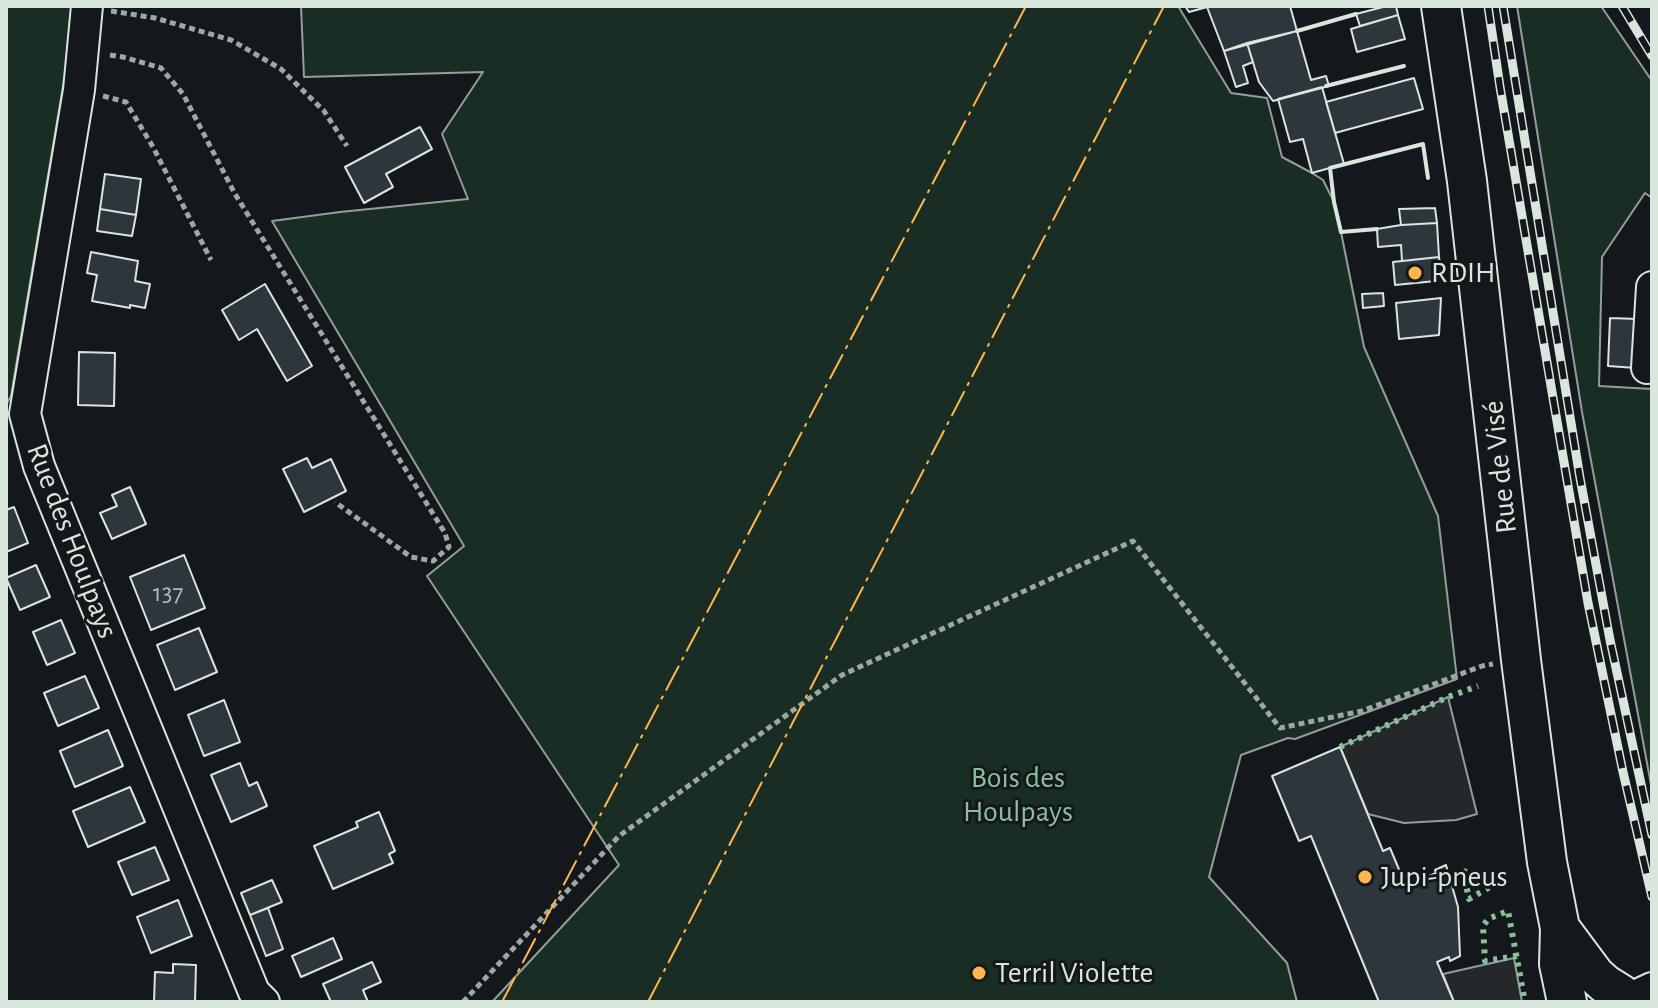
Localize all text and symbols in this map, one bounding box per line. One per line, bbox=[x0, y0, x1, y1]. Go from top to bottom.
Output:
place label: RDIH bbox=[1431, 255, 1496, 291]
marker: RDIH bbox=[1406, 264, 1424, 282]
street label: Rue de Visé bbox=[1475, 399, 1525, 535]
street label: Rue des Houlpays bbox=[18, 439, 126, 643]
house number: 137 bbox=[153, 577, 183, 609]
park label: Bois des Houlpays bbox=[963, 760, 1073, 830]
place label: Jupi-pneus bbox=[1381, 859, 1508, 895]
marker: Jupi-pneus bbox=[1356, 868, 1374, 886]
place label: Terril Violette bbox=[995, 955, 1153, 991]
marker: Terril Violette bbox=[970, 964, 988, 982]

